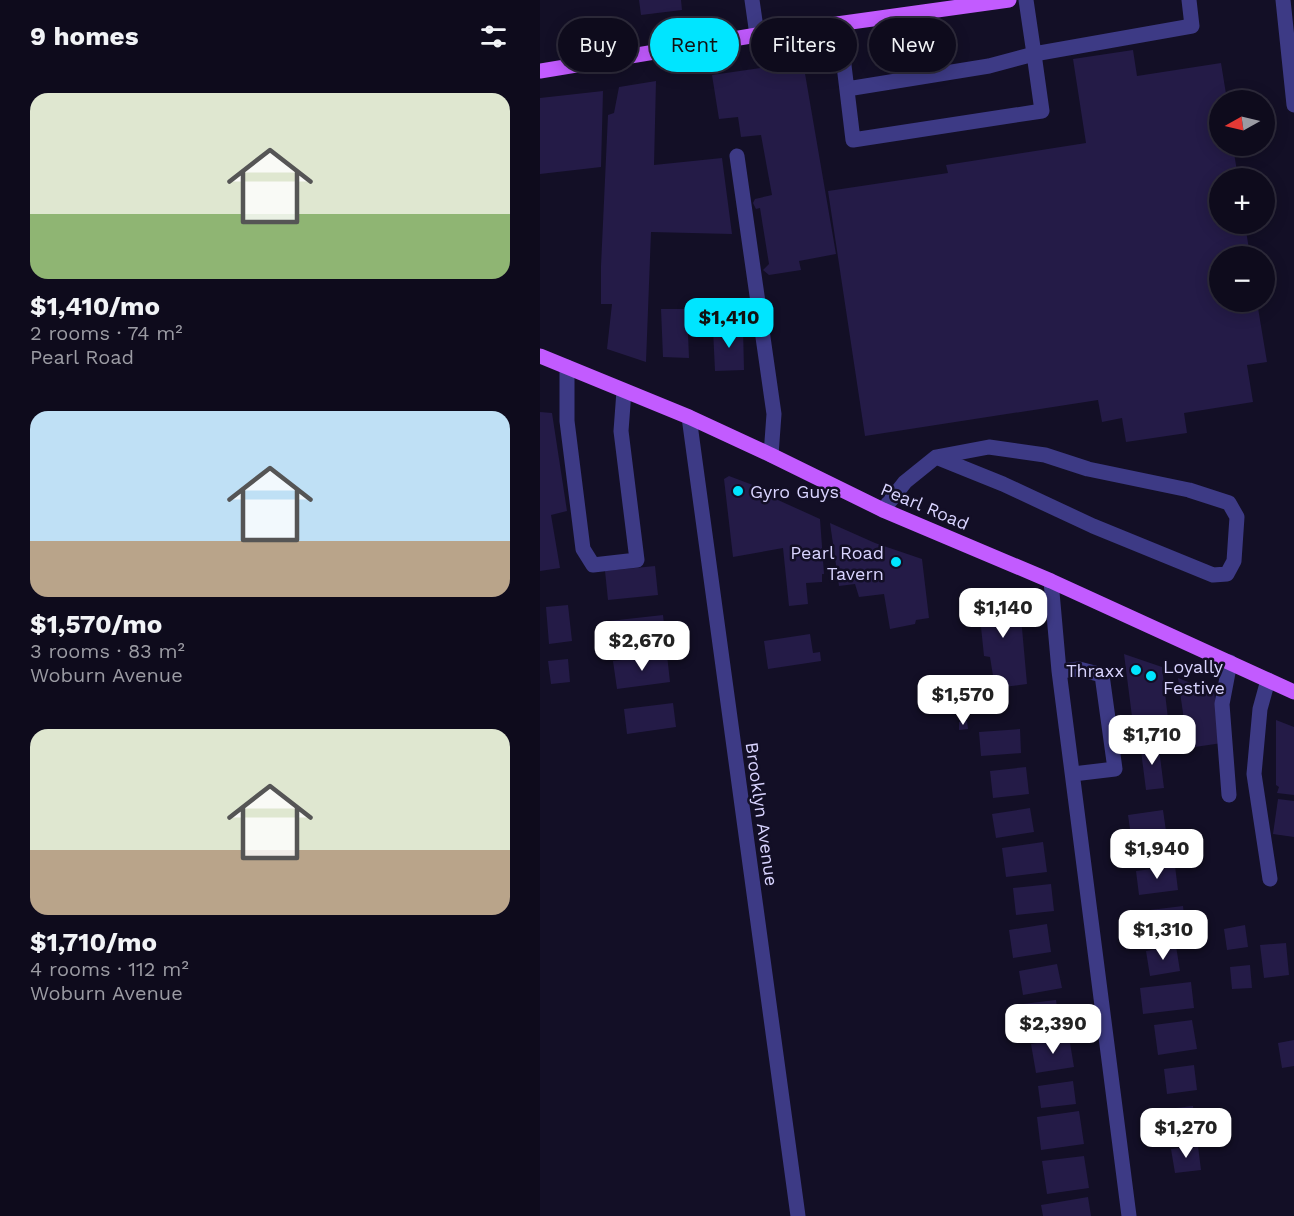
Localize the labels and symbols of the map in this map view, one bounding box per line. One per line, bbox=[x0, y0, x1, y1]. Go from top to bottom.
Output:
north arrow bbox=[1209, 90, 1275, 156]
pin: $1,410 bbox=[680, 298, 778, 349]
street label: Pearl Road bbox=[878, 478, 972, 534]
place label: Gyro Guys bbox=[750, 481, 839, 502]
marker: Gyro Guys bbox=[731, 484, 745, 498]
place label: Pearl Road Tavern bbox=[790, 542, 884, 584]
marker: Pearl Road Tavern bbox=[889, 555, 903, 569]
pin: $1,140 bbox=[954, 588, 1052, 639]
pin: $2,670 bbox=[593, 621, 691, 672]
place label: Loyally Festive bbox=[1163, 656, 1225, 698]
place label: Thraxx bbox=[1066, 660, 1124, 681]
marker: Thraxx bbox=[1129, 663, 1143, 677]
marker: Loyally Festive bbox=[1144, 669, 1158, 683]
pin: $1,570 bbox=[914, 675, 1012, 726]
pin: $1,710 bbox=[1103, 715, 1201, 766]
street label: Brooklyn Avenue bbox=[741, 741, 783, 887]
pin: $1,940 bbox=[1108, 829, 1206, 880]
pin: $1,310 bbox=[1114, 910, 1212, 961]
pin: $2,390 bbox=[1004, 1004, 1102, 1055]
pin: $1,270 bbox=[1137, 1108, 1235, 1159]

